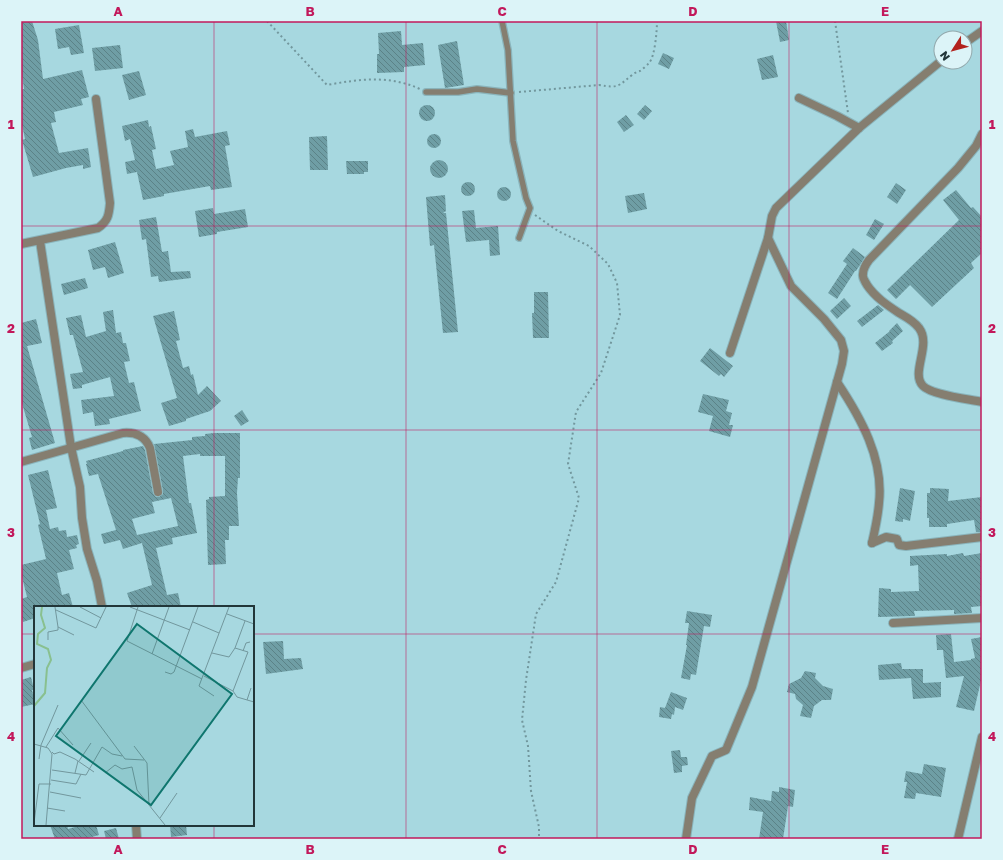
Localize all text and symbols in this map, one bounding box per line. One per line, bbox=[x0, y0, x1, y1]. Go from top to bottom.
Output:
text: A bbox=[113, 3, 123, 19]
text: B bbox=[305, 3, 315, 19]
text: C bbox=[497, 3, 507, 19]
text: D bbox=[688, 3, 698, 19]
text: E bbox=[881, 3, 889, 19]
north arrow bbox=[933, 30, 973, 70]
text: N bbox=[937, 49, 952, 63]
text: 1 bbox=[8, 116, 15, 132]
text: 1 bbox=[989, 116, 996, 132]
text: 2 bbox=[7, 320, 15, 336]
text: 2 bbox=[988, 320, 996, 336]
text: 3 bbox=[7, 524, 15, 540]
text: 3 bbox=[988, 524, 996, 540]
inset map bbox=[34, 606, 254, 826]
text: 4 bbox=[7, 728, 15, 744]
text: 4 bbox=[988, 728, 996, 744]
text: A bbox=[113, 841, 123, 857]
text: B bbox=[305, 841, 315, 857]
text: C bbox=[497, 841, 507, 857]
text: D bbox=[688, 841, 698, 857]
text: E bbox=[881, 841, 889, 857]

